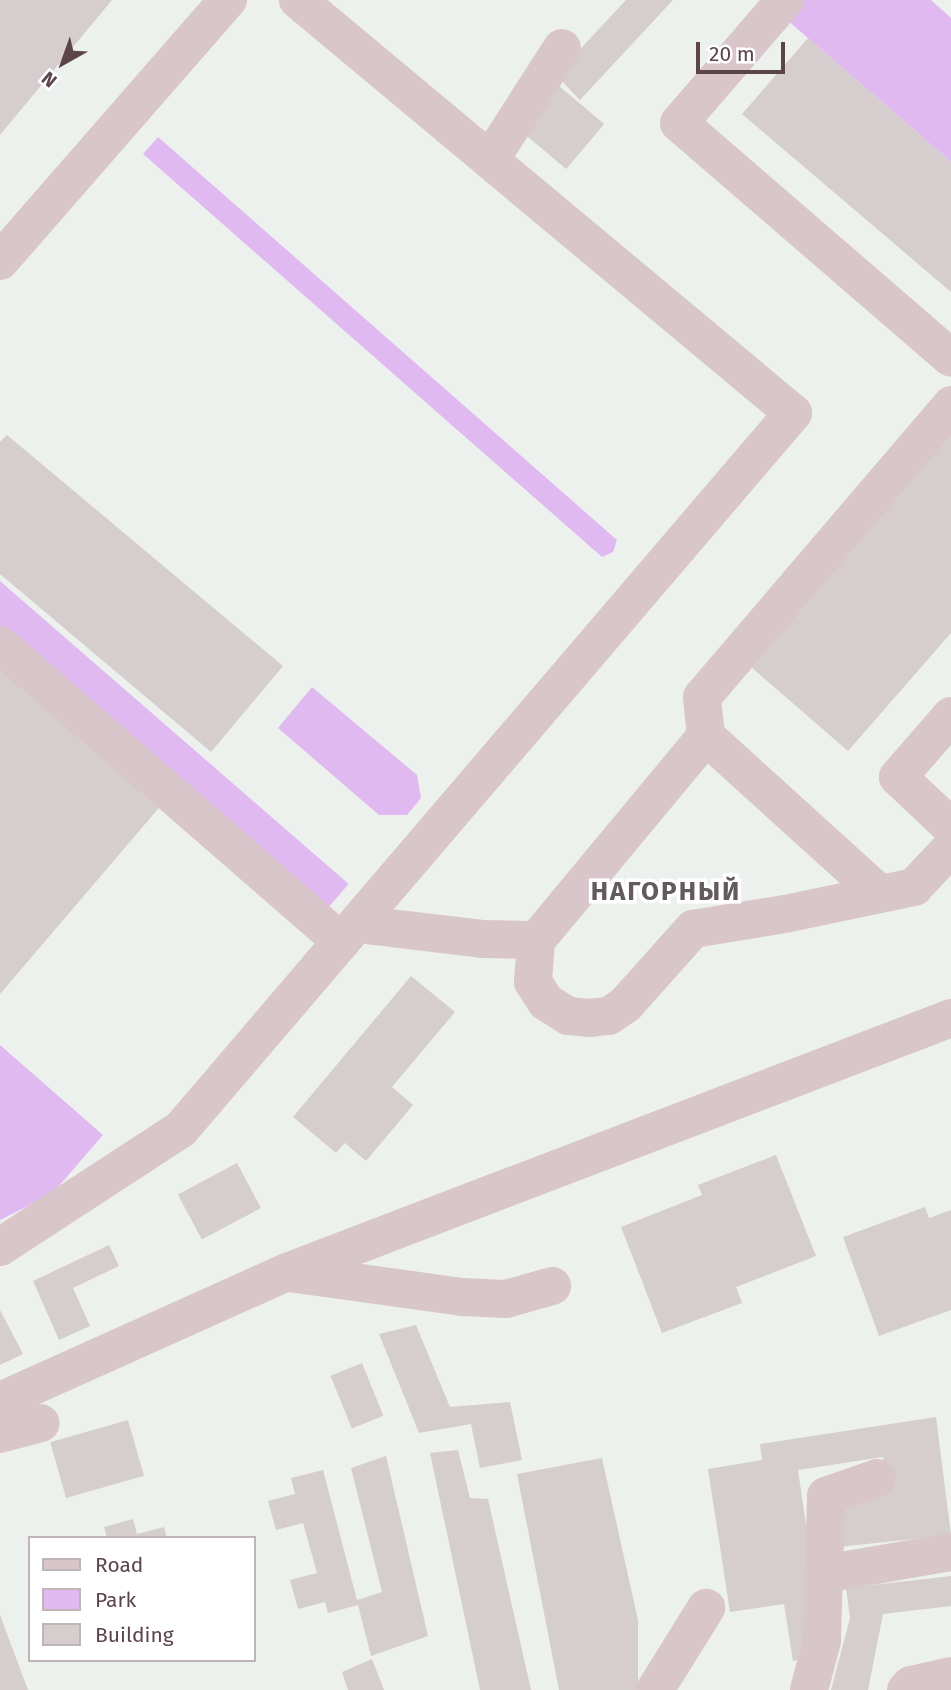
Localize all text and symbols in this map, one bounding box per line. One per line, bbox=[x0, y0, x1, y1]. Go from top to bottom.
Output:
north arrow bbox=[28, 28, 98, 98]
scale bar bbox=[699, 28, 788, 72]
text: 20 m bbox=[709, 41, 755, 67]
text: N bbox=[37, 67, 61, 92]
district label: НАГОРНЫЙ bbox=[592, 876, 740, 908]
legend bbox=[28, 1536, 256, 1662]
text: Road bbox=[95, 1552, 143, 1578]
text: Park bbox=[95, 1587, 136, 1613]
text: Building bbox=[95, 1622, 174, 1648]

